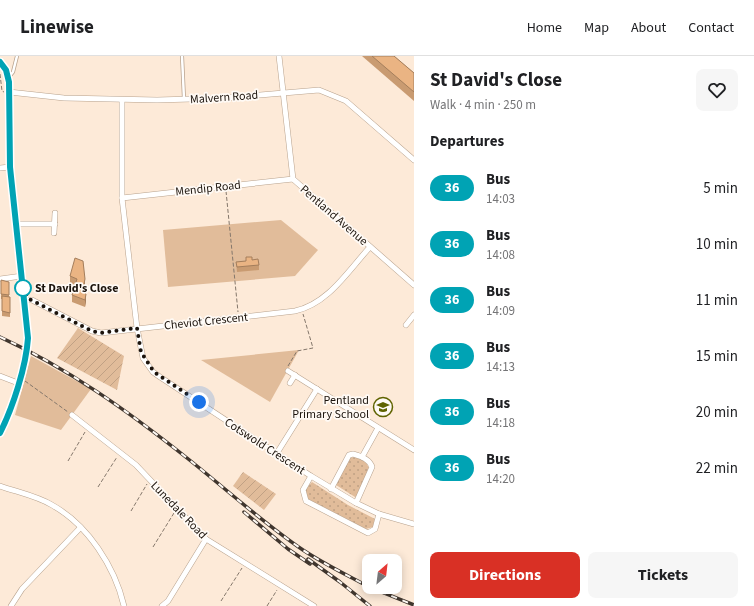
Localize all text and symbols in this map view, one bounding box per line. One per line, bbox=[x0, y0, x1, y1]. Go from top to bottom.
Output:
text: Linewise bbox=[20, 14, 94, 41]
text: Home bbox=[527, 18, 562, 38]
text: Map bbox=[584, 18, 609, 38]
text: About bbox=[631, 18, 666, 38]
text: Contact bbox=[688, 18, 734, 38]
text: St David's Close bbox=[430, 67, 562, 94]
button: heart bbox=[696, 69, 738, 111]
street label: Malvern Road bbox=[189, 87, 259, 108]
text: Walk · 4 min · 250 m bbox=[430, 96, 536, 114]
text: Departures bbox=[430, 131, 504, 152]
text: Bus bbox=[486, 169, 510, 190]
street label: Mendip Road bbox=[175, 177, 242, 200]
text: 36 bbox=[445, 178, 459, 198]
text: 5 min bbox=[703, 178, 738, 199]
street label: Pentland Avenue bbox=[296, 181, 371, 250]
text: 14:03 bbox=[486, 190, 515, 208]
text: Bus bbox=[486, 225, 510, 246]
text: 36 bbox=[445, 234, 459, 254]
text: 10 min bbox=[696, 234, 738, 255]
text: 14:08 bbox=[486, 246, 515, 264]
marker: St David's Close bbox=[14, 279, 32, 297]
place label: St David's Close bbox=[35, 280, 118, 297]
text: Bus bbox=[486, 281, 510, 302]
text: 36 bbox=[445, 290, 459, 310]
text: 11 min bbox=[696, 290, 738, 311]
text: 14:09 bbox=[486, 302, 515, 320]
street label: Cheviot Crescent bbox=[163, 309, 249, 334]
text: Bus bbox=[486, 337, 510, 358]
text: 36 bbox=[445, 346, 459, 366]
text: 15 min bbox=[696, 346, 738, 367]
text: 14:13 bbox=[486, 358, 515, 376]
your location bbox=[189, 392, 209, 412]
place label: Pentland Primary School bbox=[292, 392, 369, 423]
text: Bus bbox=[486, 393, 510, 414]
school or university icon: Pentland Primary School bbox=[372, 396, 394, 418]
text: 36 bbox=[445, 402, 459, 422]
text: 20 min bbox=[696, 402, 738, 423]
street label: Cotswold Crescent bbox=[221, 414, 308, 479]
text: 14:18 bbox=[486, 414, 515, 432]
text: Bus bbox=[486, 449, 510, 470]
text: 36 bbox=[445, 458, 459, 478]
text: 22 min bbox=[696, 458, 738, 479]
text: 14:20 bbox=[486, 470, 515, 488]
street label: Lunedale Road bbox=[147, 478, 211, 543]
button: Directions bbox=[430, 552, 580, 598]
button: Tickets bbox=[588, 552, 738, 598]
north arrow bbox=[362, 554, 402, 594]
map controls bbox=[362, 554, 402, 594]

